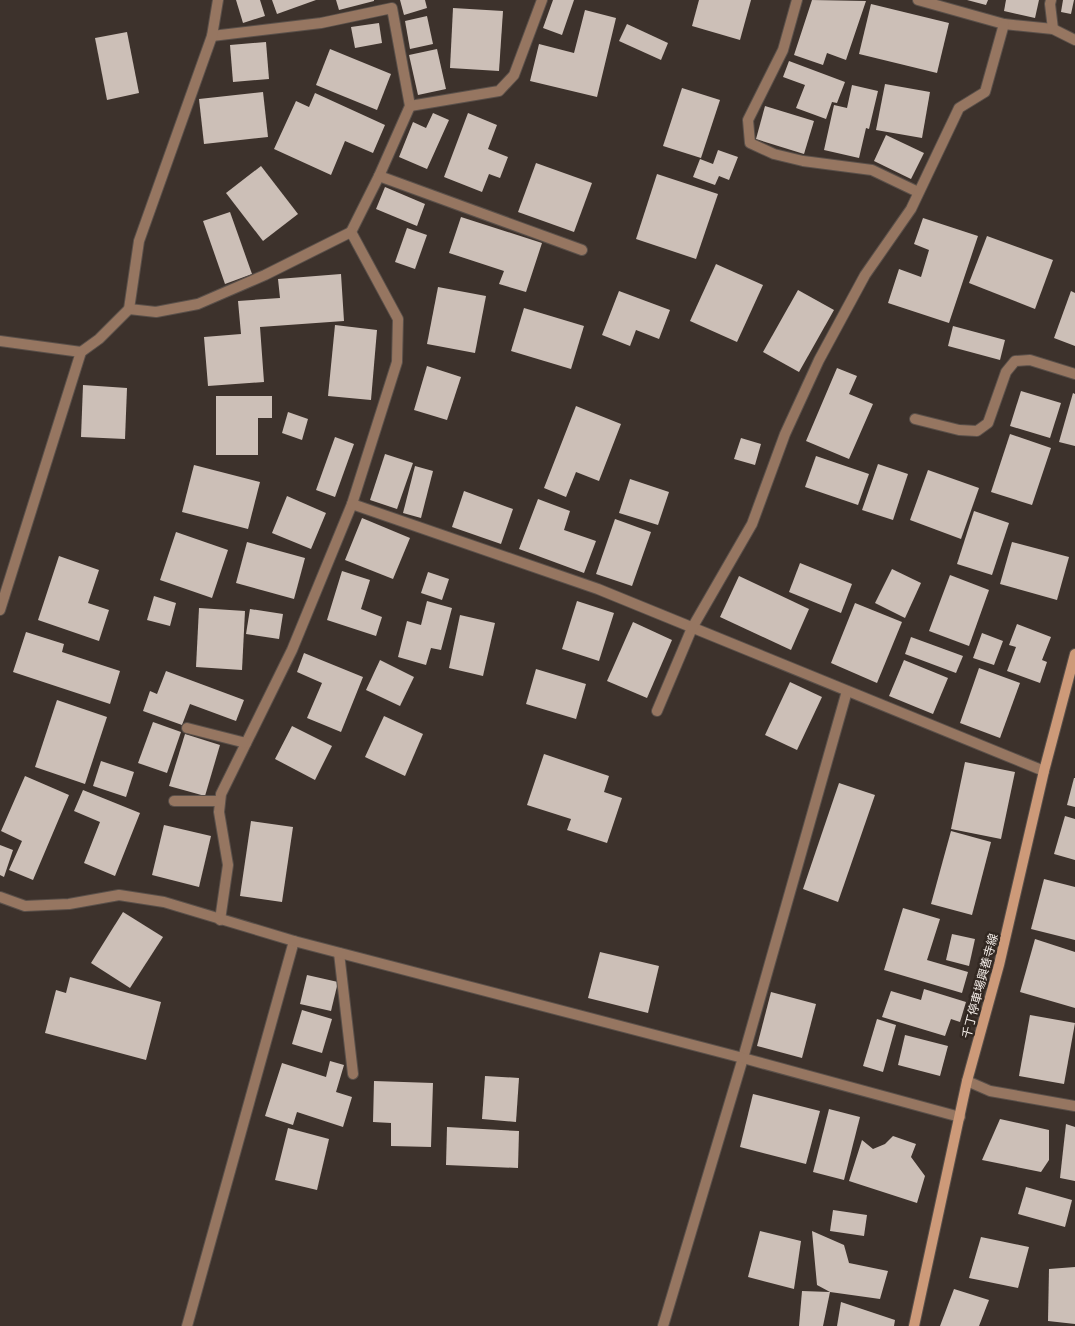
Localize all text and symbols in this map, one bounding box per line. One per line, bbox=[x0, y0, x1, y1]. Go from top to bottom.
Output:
street label: 千丁停車場興善寺線 bbox=[959, 932, 1001, 1040]

